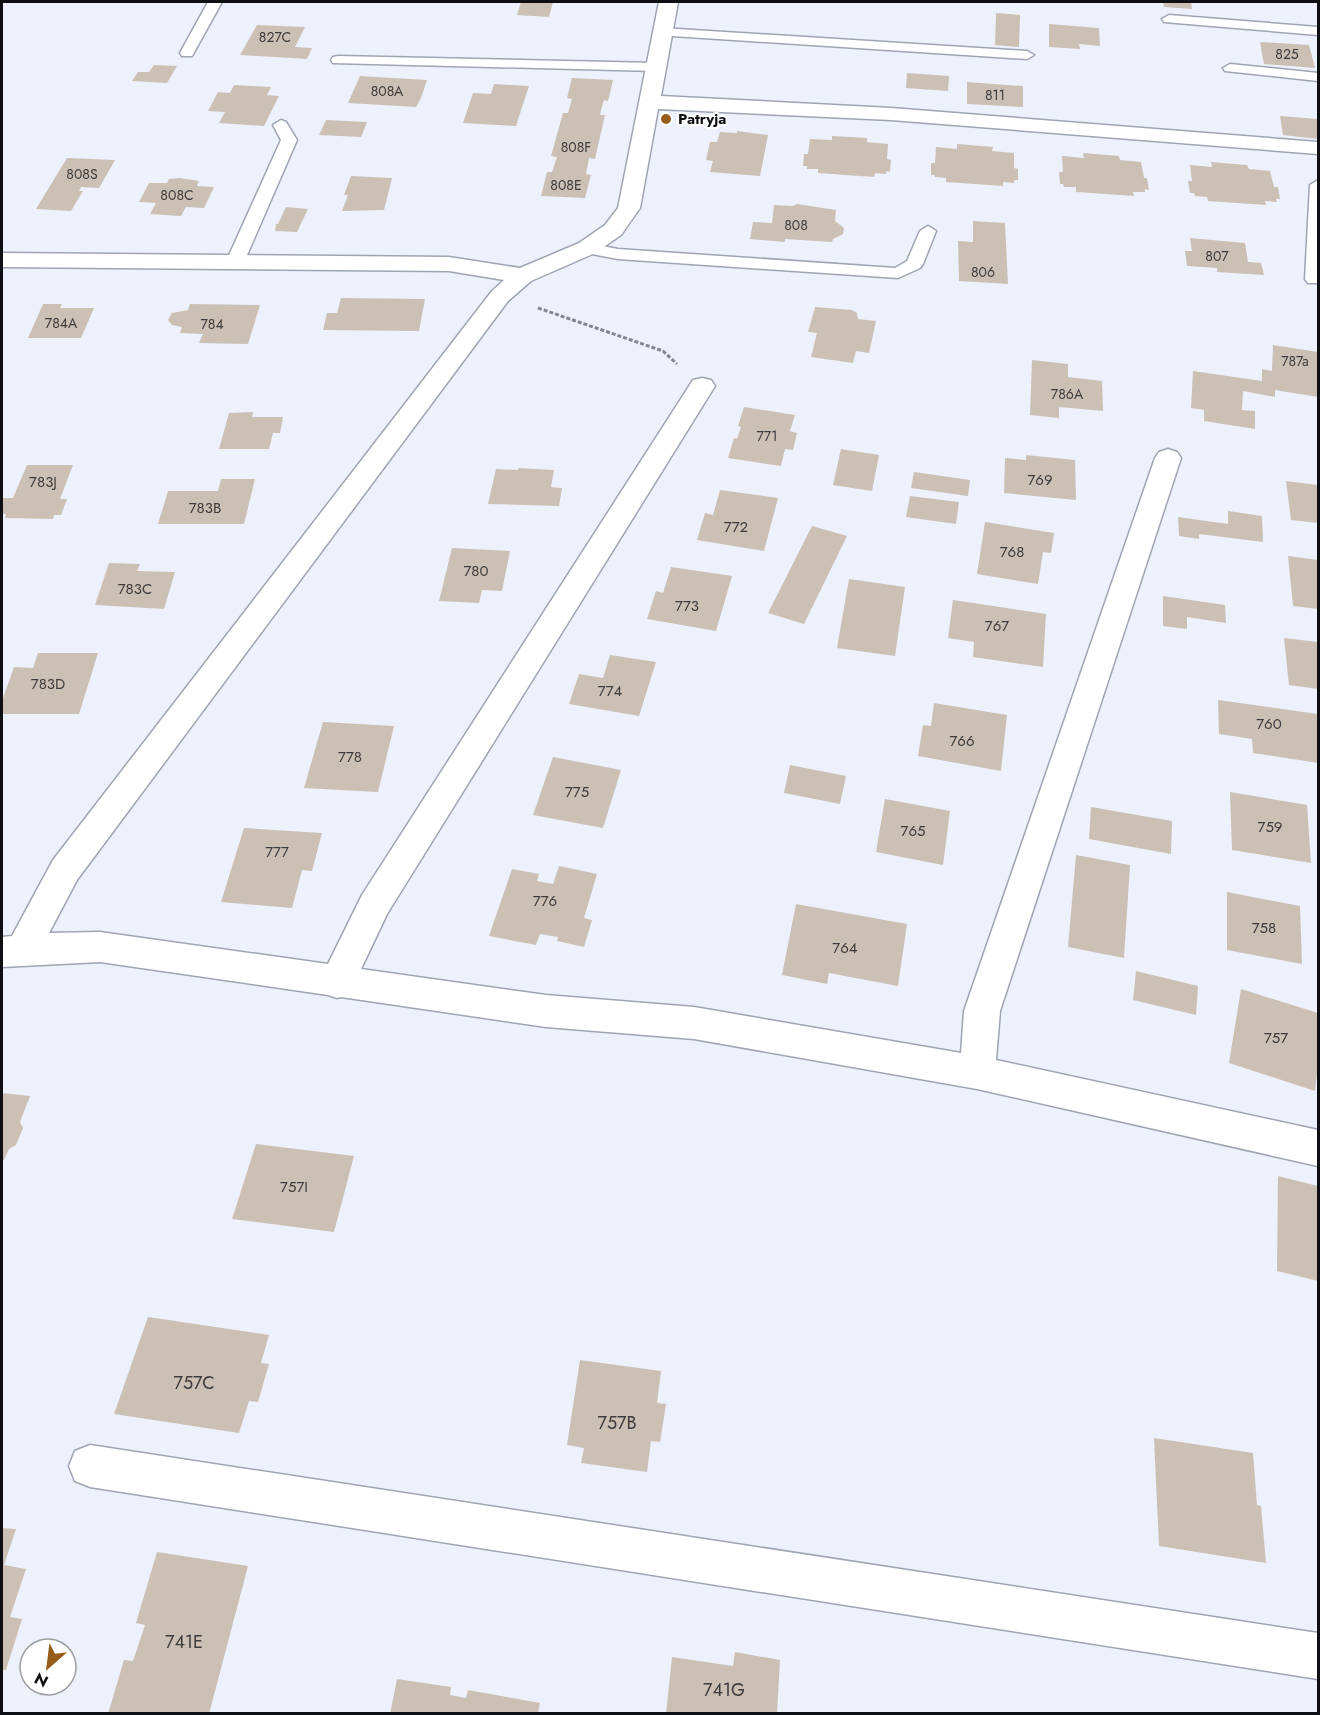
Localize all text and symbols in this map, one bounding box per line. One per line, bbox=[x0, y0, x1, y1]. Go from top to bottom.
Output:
house number: 827C bbox=[259, 27, 291, 47]
house number: 825 bbox=[1275, 44, 1299, 64]
house number: 808A bbox=[371, 81, 404, 101]
house number: 811 bbox=[985, 85, 1005, 105]
place label: Patryja bbox=[678, 108, 726, 130]
marker: Patryja bbox=[659, 112, 673, 126]
house number: 808F bbox=[561, 137, 591, 157]
house number: 808S bbox=[66, 164, 98, 184]
house number: 808E bbox=[550, 175, 582, 195]
house number: 808C bbox=[160, 185, 194, 205]
house number: 808 bbox=[784, 215, 808, 235]
house number: 807 bbox=[1205, 246, 1229, 266]
house number: 806 bbox=[971, 262, 995, 282]
house number: 784A bbox=[45, 313, 78, 333]
house number: 784 bbox=[200, 314, 224, 334]
house number: 787a bbox=[1281, 351, 1309, 371]
house number: 786A bbox=[1051, 384, 1084, 404]
house number: 771 bbox=[757, 426, 778, 446]
house number: 769 bbox=[1027, 469, 1053, 491]
house number: 783J bbox=[29, 471, 57, 493]
house number: 783B bbox=[189, 497, 221, 519]
house number: 772 bbox=[724, 516, 748, 538]
house number: 768 bbox=[1000, 541, 1024, 563]
house number: 780 bbox=[463, 560, 489, 582]
house number: 783C bbox=[118, 578, 152, 600]
house number: 773 bbox=[675, 595, 699, 617]
house number: 767 bbox=[985, 615, 1009, 637]
house number: 783D bbox=[31, 673, 65, 695]
house number: 774 bbox=[598, 680, 623, 702]
house number: 760 bbox=[1256, 713, 1282, 735]
house number: 766 bbox=[949, 730, 975, 752]
house number: 778 bbox=[338, 746, 362, 768]
house number: 775 bbox=[565, 781, 589, 803]
house number: 759 bbox=[1258, 816, 1282, 838]
house number: 765 bbox=[901, 820, 925, 842]
house number: 777 bbox=[265, 841, 289, 863]
house number: 776 bbox=[533, 890, 557, 912]
house number: 758 bbox=[1252, 917, 1276, 939]
house number: 764 bbox=[832, 937, 858, 959]
house number: 757 bbox=[1264, 1027, 1288, 1049]
house number: 757I bbox=[280, 1176, 308, 1198]
house number: 757C bbox=[173, 1370, 215, 1396]
house number: 757B bbox=[597, 1410, 637, 1436]
house number: 741E bbox=[165, 1629, 203, 1655]
north arrow bbox=[18, 1637, 78, 1697]
text: N bbox=[30, 1667, 52, 1693]
house number: 741G bbox=[703, 1677, 745, 1703]

